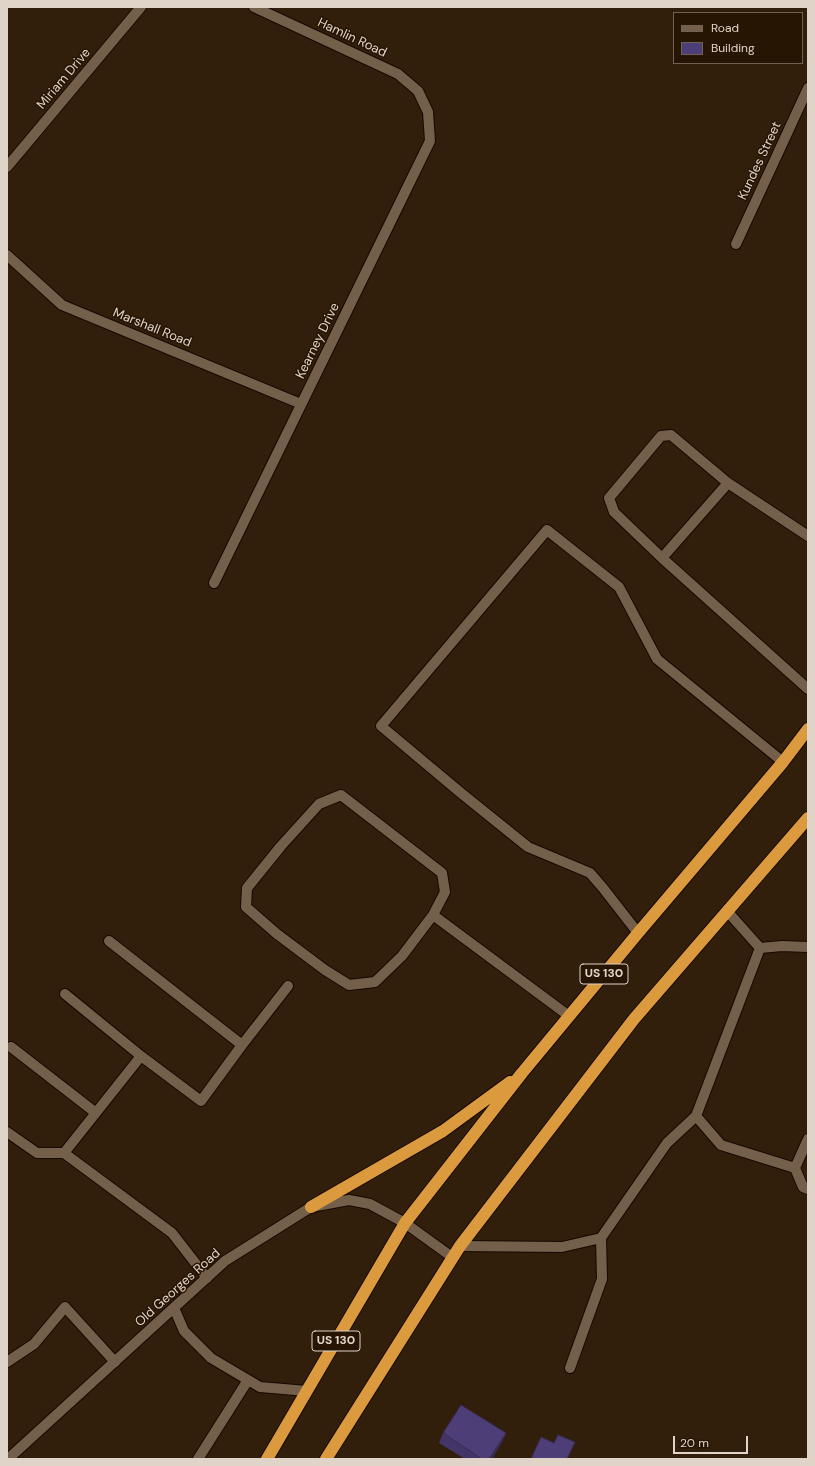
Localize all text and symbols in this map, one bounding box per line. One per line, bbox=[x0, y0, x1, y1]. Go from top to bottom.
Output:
legend bbox=[673, 12, 803, 64]
street label: Hamlin Road bbox=[315, 15, 389, 61]
text: Road bbox=[711, 20, 739, 36]
text: Building bbox=[711, 40, 755, 56]
street label: Miriam Drive bbox=[34, 45, 94, 113]
street label: Kundes Street bbox=[735, 119, 785, 203]
street label: Kearney Drive bbox=[293, 301, 343, 381]
street label: Marshall Road bbox=[110, 305, 194, 351]
road number: US 130 bbox=[580, 964, 628, 984]
street label: Old Georges Road bbox=[132, 1246, 224, 1330]
road number: US 130 bbox=[312, 1331, 360, 1351]
scale bar bbox=[675, 1428, 750, 1454]
text: 20 m bbox=[680, 1435, 709, 1451]

